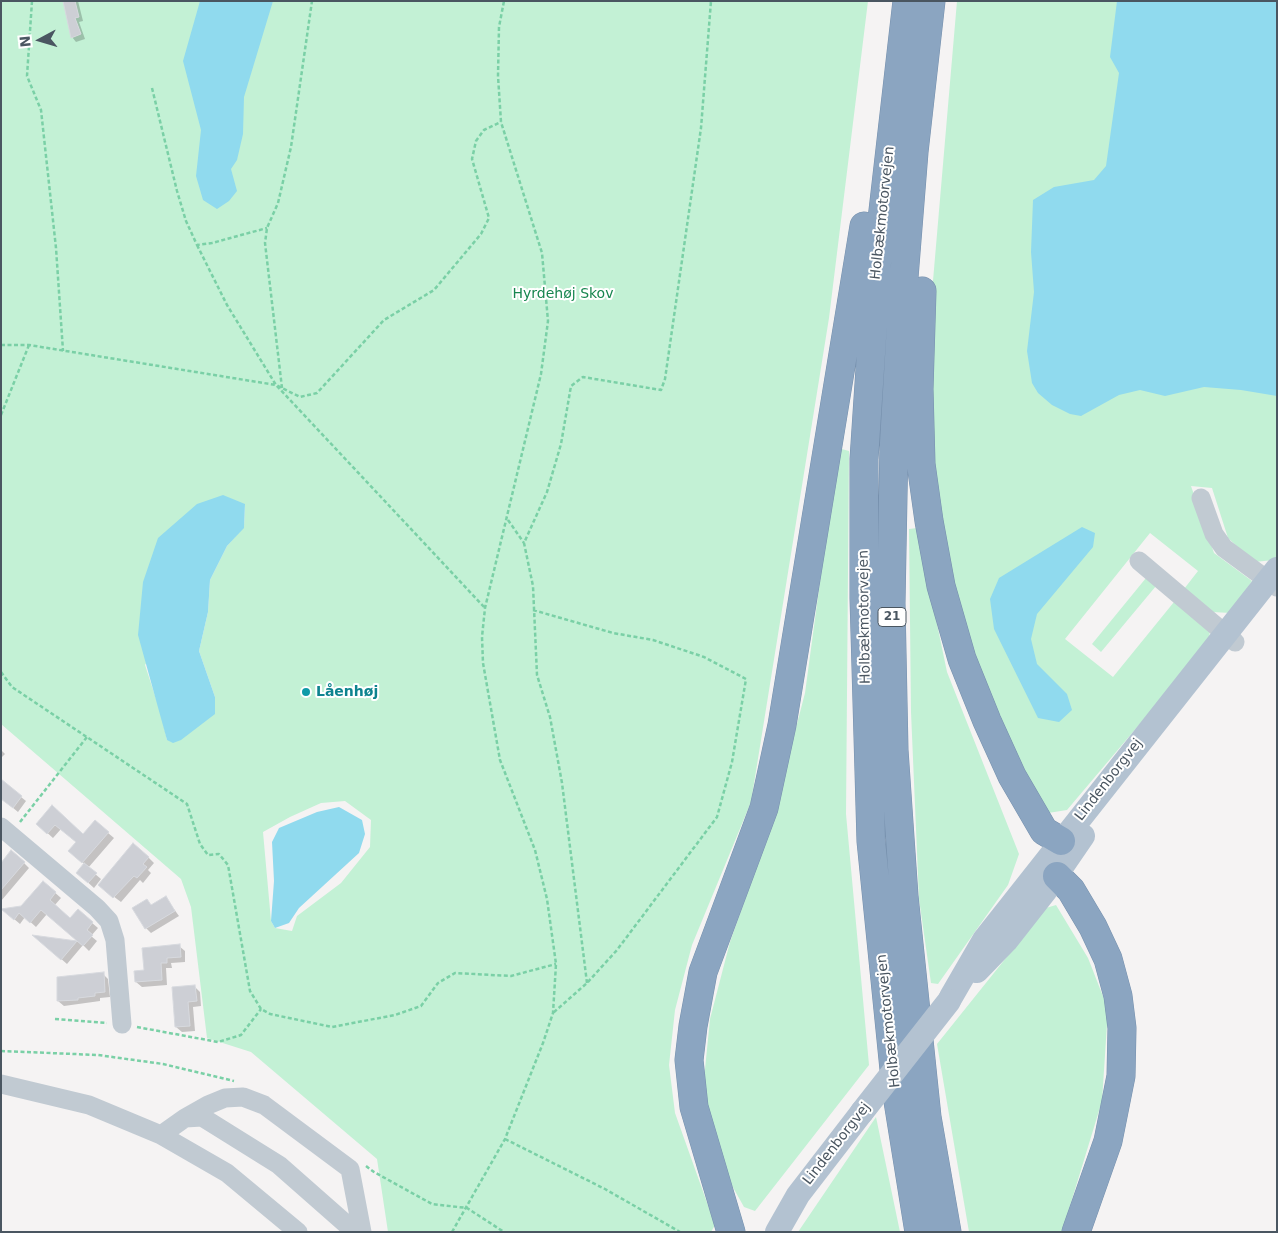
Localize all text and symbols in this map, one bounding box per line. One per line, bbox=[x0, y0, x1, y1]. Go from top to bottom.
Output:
north arrow bbox=[15, 15, 65, 65]
text: N bbox=[17, 35, 34, 48]
street label: Holbækmotorvejen bbox=[868, 145, 898, 281]
park label: Hyrdehøj Skov bbox=[513, 286, 613, 302]
street label: Holbækmotorvejen bbox=[855, 550, 875, 684]
road number: 21 bbox=[878, 608, 906, 626]
place label: Låenhøj bbox=[316, 684, 378, 700]
marker: Låenhøj bbox=[300, 686, 312, 698]
street label: Lindenborgvej bbox=[1072, 736, 1146, 824]
street label: Holbækmotorvejen bbox=[874, 953, 904, 1089]
street label: Lindenborgvej bbox=[800, 1100, 874, 1188]

